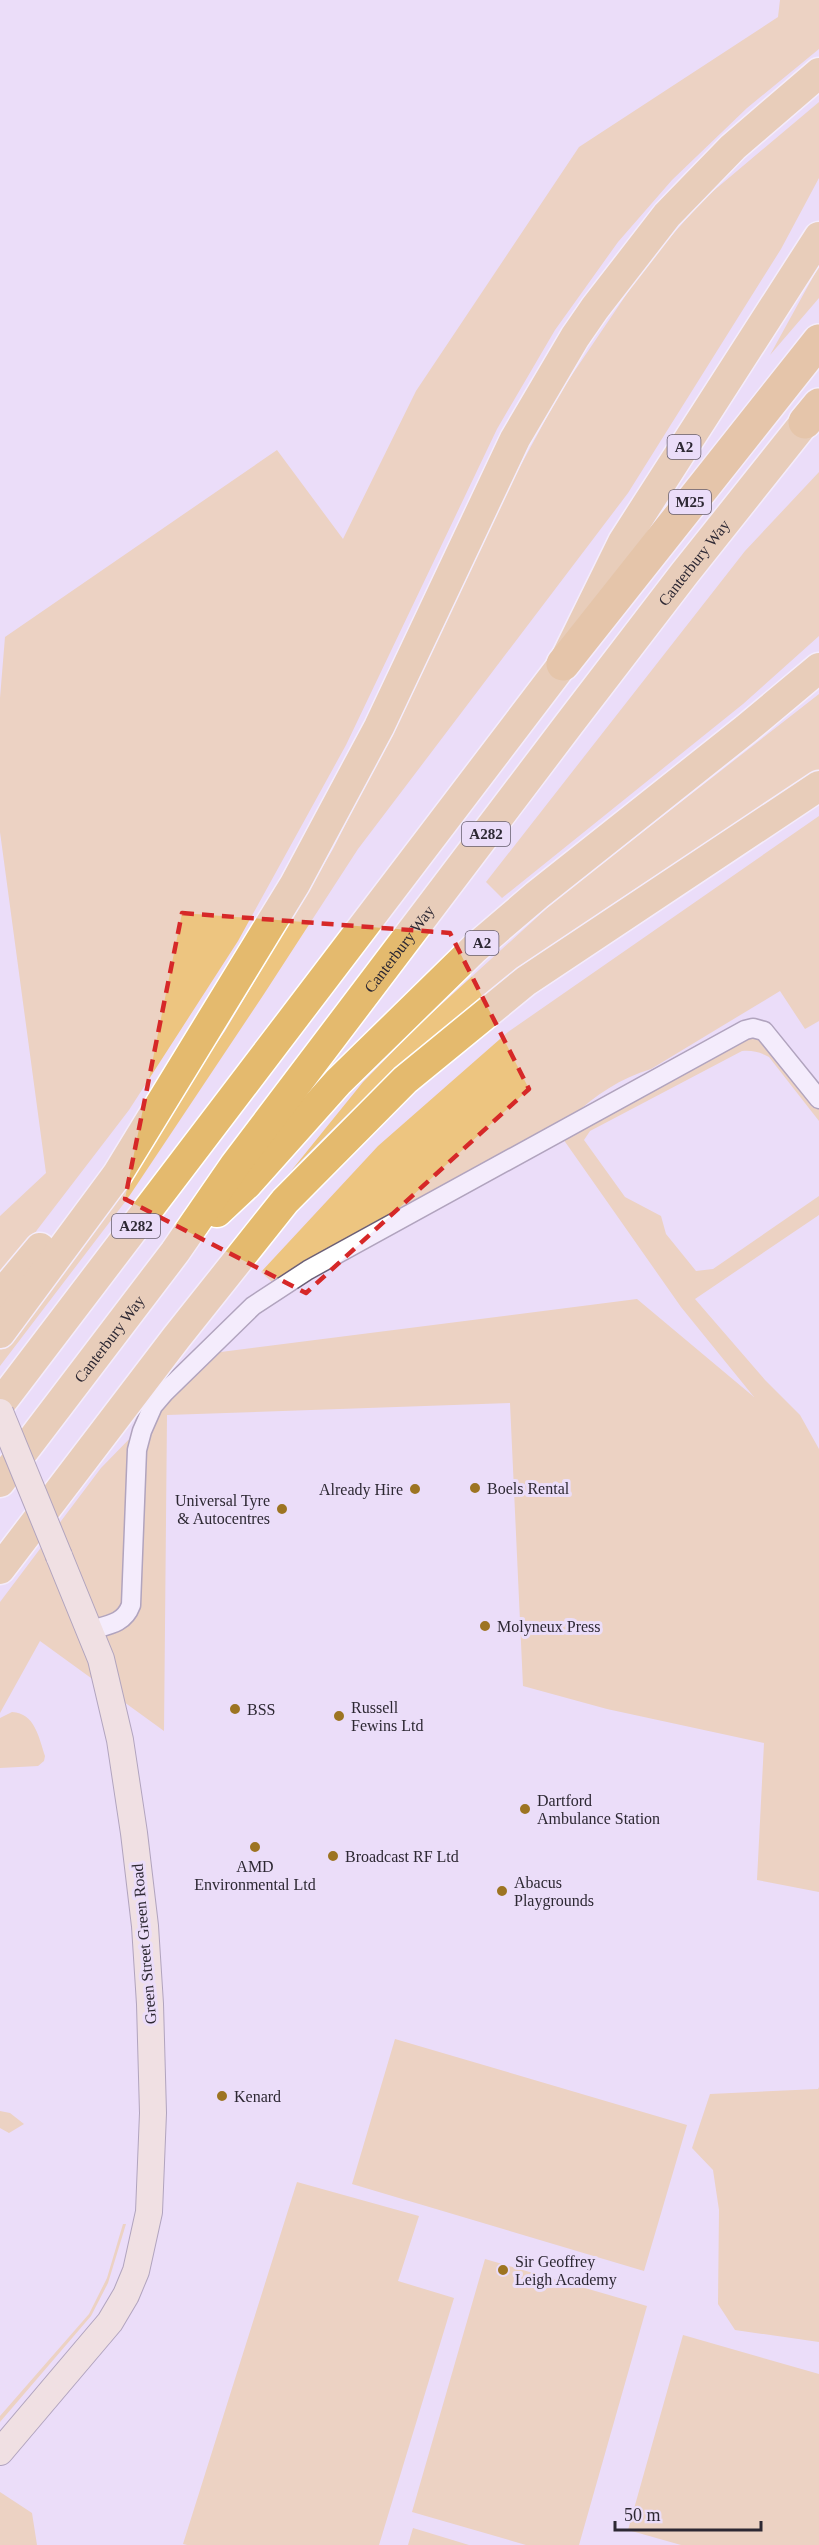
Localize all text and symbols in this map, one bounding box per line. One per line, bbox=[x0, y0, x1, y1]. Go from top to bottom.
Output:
road number: A2 bbox=[668, 435, 700, 459]
road number: M25 bbox=[669, 490, 711, 514]
street label: Canterbury Way bbox=[655, 516, 733, 609]
road number: A282 bbox=[462, 822, 510, 846]
street label: Canterbury Way bbox=[360, 902, 438, 996]
road number: A2 bbox=[466, 931, 498, 955]
road number: A282 bbox=[112, 1214, 160, 1238]
street label: Canterbury Way bbox=[71, 1292, 148, 1386]
place label: Boels Rental bbox=[487, 1480, 570, 1497]
place label: Already Hire bbox=[319, 1481, 403, 1499]
marker: Boels Rental bbox=[468, 1481, 482, 1495]
marker: Already Hire bbox=[408, 1482, 422, 1496]
place label: Universal Tyre & Autocentres bbox=[175, 1492, 270, 1527]
marker: Universal Tyre & Autocentres bbox=[275, 1502, 289, 1516]
place label: Molyneux Press bbox=[497, 1618, 601, 1636]
marker: Molyneux Press bbox=[478, 1619, 492, 1633]
place label: Russell Fewins Ltd bbox=[351, 1699, 423, 1734]
place label: BSS bbox=[247, 1701, 275, 1718]
marker: BSS bbox=[228, 1702, 242, 1716]
marker: Russell Fewins Ltd bbox=[332, 1709, 346, 1723]
place label: Dartford Ambulance Station bbox=[537, 1792, 660, 1827]
marker: Dartford Ambulance Station bbox=[518, 1802, 532, 1816]
marker: AMD Environmental Ltd bbox=[248, 1840, 262, 1854]
place label: Broadcast RF Ltd bbox=[345, 1848, 459, 1865]
marker: Broadcast RF Ltd bbox=[326, 1849, 340, 1863]
place label: AMD Environmental Ltd bbox=[194, 1858, 316, 1893]
street label: Green Street Green Road bbox=[129, 1863, 159, 2025]
place label: Abacus Playgrounds bbox=[514, 1874, 594, 1910]
marker: Abacus Playgrounds bbox=[495, 1884, 509, 1898]
place label: Kenard bbox=[234, 2088, 281, 2105]
marker: Kenard bbox=[215, 2089, 229, 2103]
place label: Sir Geoffrey Leigh Academy bbox=[515, 2253, 617, 2289]
marker: Sir Geoffrey Leigh Academy bbox=[496, 2263, 510, 2277]
scale bar bbox=[615, 2494, 760, 2532]
text: 50 m bbox=[624, 2505, 661, 2525]

